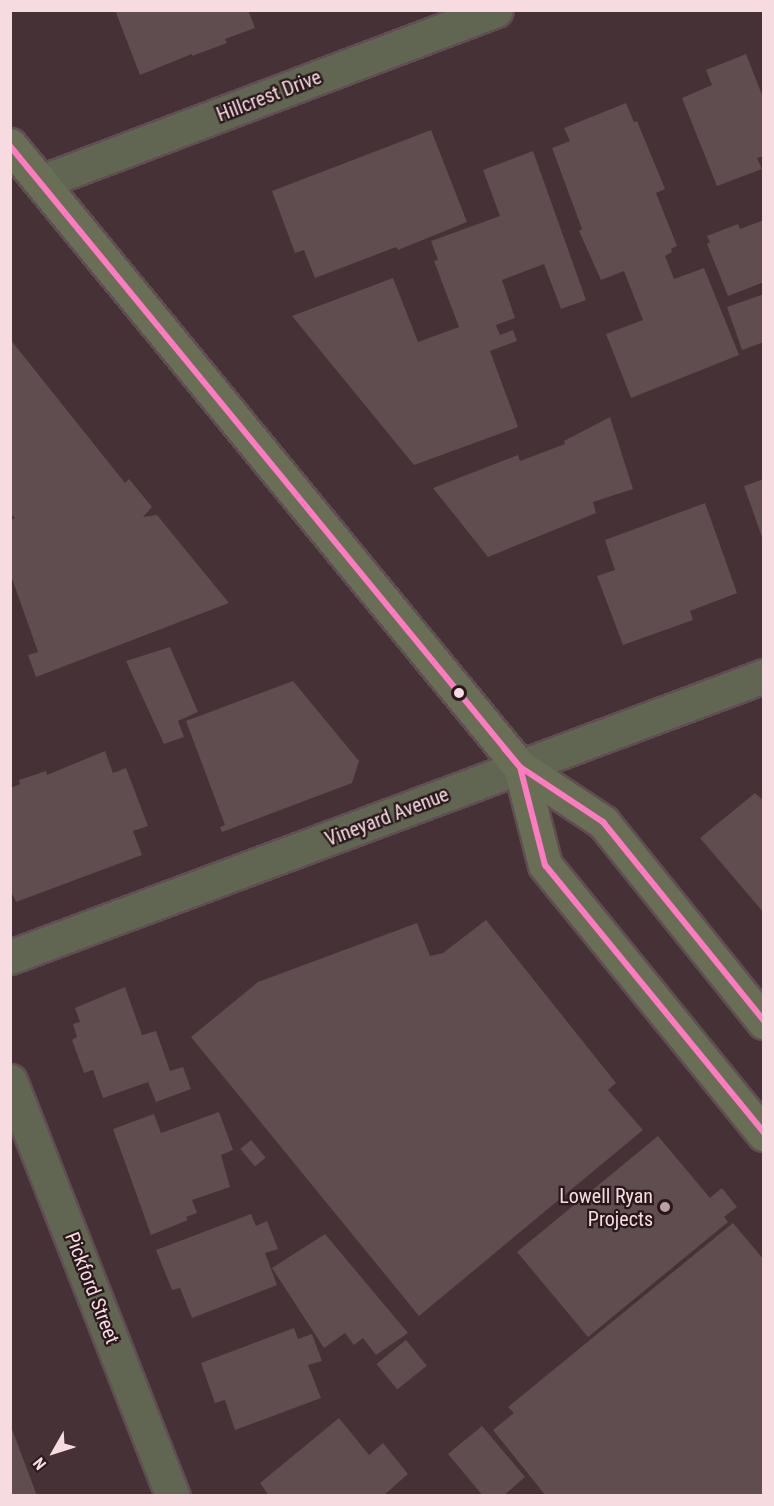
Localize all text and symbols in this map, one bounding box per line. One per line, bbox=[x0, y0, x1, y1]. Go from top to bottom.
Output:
street label: Hillcrest Drive bbox=[213, 65, 325, 127]
unlabelled marker bbox=[453, 687, 465, 699]
street label: Vineyard Avenue bbox=[322, 782, 452, 852]
place label: Lowell Ryan Projects bbox=[559, 1184, 653, 1231]
marker: Lowell Ryan Projects bbox=[658, 1200, 672, 1214]
street label: Pickford Street bbox=[60, 1229, 124, 1347]
north arrow bbox=[24, 1422, 84, 1482]
text: N bbox=[29, 1454, 50, 1473]

